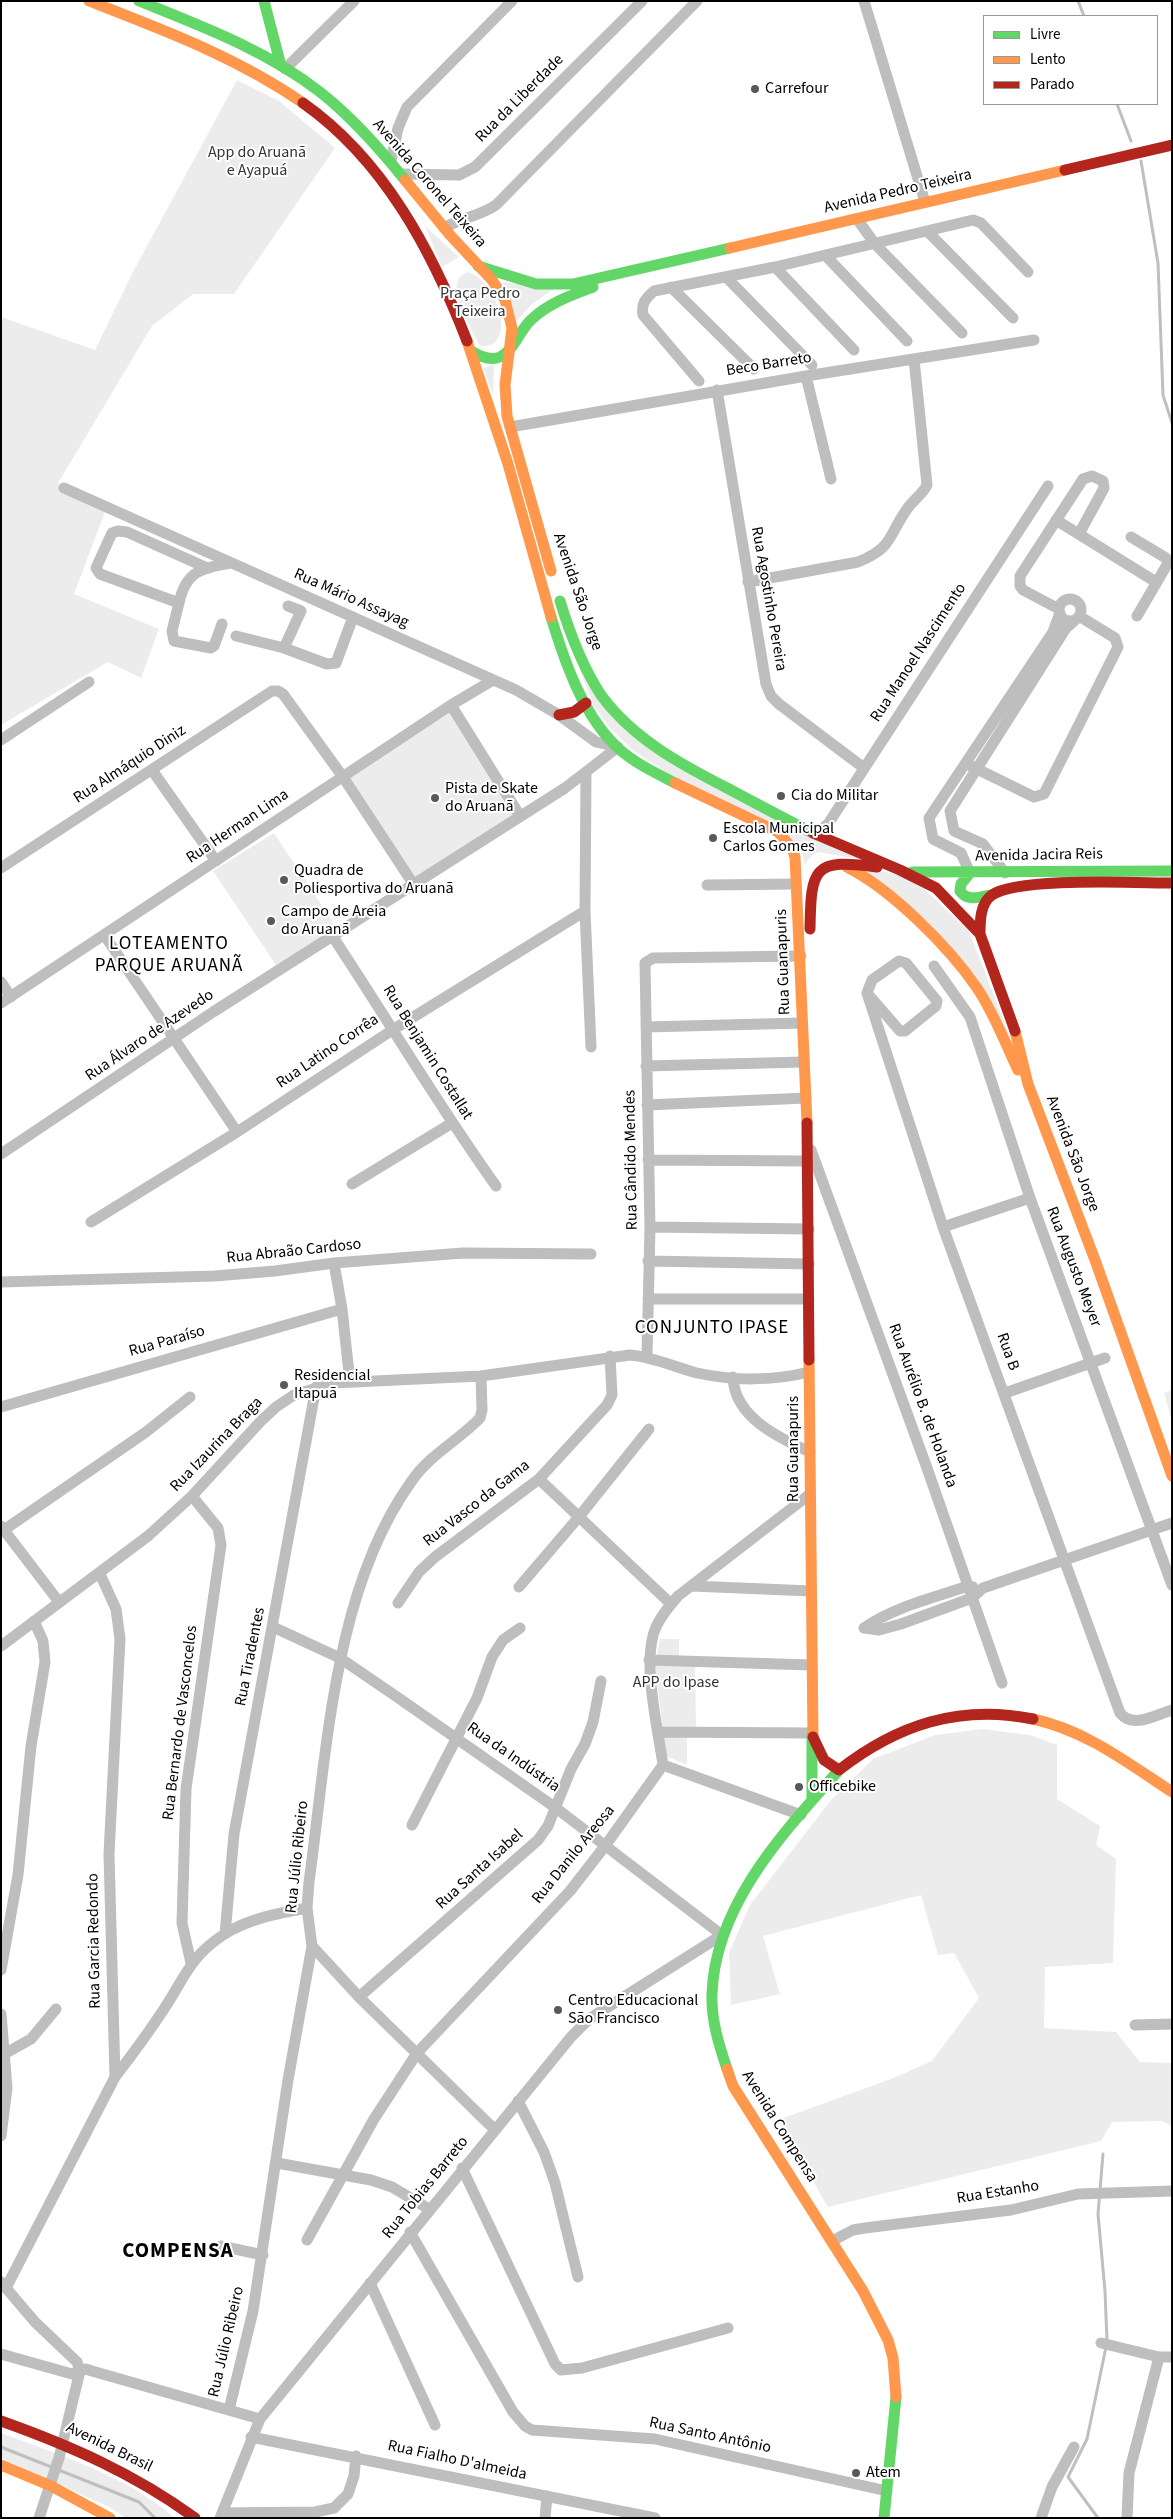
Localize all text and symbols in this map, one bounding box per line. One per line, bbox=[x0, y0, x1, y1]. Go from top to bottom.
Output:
legend bbox=[983, 15, 1158, 105]
text: Livre bbox=[1030, 24, 1060, 45]
text: Lento bbox=[1030, 49, 1066, 70]
street label: Rua da Liberdade bbox=[472, 51, 568, 147]
text: Parado bbox=[1030, 74, 1074, 95]
place label: Carrefour bbox=[765, 79, 828, 99]
marker: Carrefour bbox=[749, 83, 761, 95]
street label: Avenida Coronel Teixeira bbox=[368, 116, 490, 252]
park label: App do Aruanã e Ayapuá bbox=[208, 143, 306, 181]
street label: Avenida Pedro Teixeira bbox=[822, 166, 974, 218]
park label: Praça Pedro Teixeira bbox=[440, 284, 520, 322]
street label: Beco Barreto bbox=[725, 349, 813, 381]
street label: Rua Agostinho Pereira bbox=[746, 525, 790, 673]
street label: Avenida São Jorge bbox=[548, 531, 606, 653]
street label: Rua Mário Assayag bbox=[290, 565, 412, 633]
street label: Rua Manoel Nascimento bbox=[867, 580, 971, 726]
street label: Rua Almáquio Diniz bbox=[70, 722, 190, 808]
place label: Pista de Skate do Aruanã bbox=[445, 779, 538, 817]
street label: Rua Herman Lima bbox=[183, 786, 293, 868]
place label: Cia do Militar bbox=[791, 786, 878, 806]
marker: Cia do Militar bbox=[775, 790, 787, 802]
marker: Pista de Skate do Aruanã bbox=[429, 792, 441, 804]
place label: Escola Municipal Carlos Gomes bbox=[723, 819, 834, 857]
marker: Escola Municipal Carlos Gomes bbox=[707, 832, 719, 844]
street label: Avenida Jacira Reis bbox=[975, 845, 1103, 867]
place label: Quadra de Poliesportiva do Aruanã bbox=[294, 861, 453, 899]
marker: Quadra de Poliesportiva do Aruanã bbox=[278, 874, 290, 886]
place label: Campo de Areia do Aruanã bbox=[281, 902, 386, 940]
street label: Rua Guanapuris bbox=[773, 909, 795, 1015]
marker: Campo de Areia do Aruanã bbox=[265, 915, 277, 927]
district label: LOTEAMENTO PARQUE ARUANÃ bbox=[93, 934, 245, 978]
street label: Rua Benjamin Costallat bbox=[378, 982, 476, 1124]
street label: Rua Álvaro de Azevedo bbox=[82, 986, 218, 1086]
street label: Rua Latino Corrêa bbox=[273, 1011, 383, 1093]
street label: Rua Cândido Mendes bbox=[621, 1090, 643, 1230]
street label: Avenida São Jorge bbox=[1041, 1093, 1103, 1215]
street label: Rua Augusto Meyer bbox=[1041, 1204, 1105, 1330]
street label: Rua Abraão Cardoso bbox=[226, 1235, 362, 1269]
district label: CONJUNTO IPASE bbox=[633, 1318, 791, 1340]
street label: Rua Aurélio B. de Holanda bbox=[883, 1321, 961, 1491]
street label: Rua Paraíso bbox=[127, 1322, 207, 1362]
street label: Rua B bbox=[991, 1331, 1023, 1373]
place label: Residencial Itapuã bbox=[294, 1366, 370, 1404]
marker: Residencial Itapuã bbox=[278, 1379, 290, 1391]
street label: Rua Izaurina Braga bbox=[167, 1394, 267, 1496]
street label: Rua Guanapuris bbox=[784, 1396, 804, 1502]
street label: Rua Vasco da Gama bbox=[420, 1456, 534, 1552]
street label: Rua Tiradentes bbox=[232, 1606, 270, 1708]
street label: Rua Bernardo de Vasconcelos bbox=[160, 1624, 202, 1822]
park label: APP do Ipase bbox=[633, 1673, 719, 1693]
street label: Rua da Indústria bbox=[463, 1719, 563, 1797]
place label: Officebike bbox=[809, 1777, 876, 1797]
marker: Officebike bbox=[793, 1781, 805, 1793]
street label: Rua Júlio Ribeiro bbox=[283, 1800, 313, 1914]
street label: Rua Danilo Areosa bbox=[528, 1802, 620, 1908]
street label: Rua Santa Isabel bbox=[432, 1826, 528, 1914]
street label: Rua Garcia Redondo bbox=[84, 1873, 106, 2009]
place label: Centro Educacional São Francisco bbox=[568, 1991, 698, 2029]
marker: Centro Educacional São Francisco bbox=[552, 2004, 564, 2016]
street label: Avenida Compensa bbox=[737, 2068, 821, 2186]
street label: Rua Tobias Barreto bbox=[379, 2133, 473, 2243]
street label: Rua Estanho bbox=[955, 2177, 1041, 2209]
district label: COMPENSA bbox=[121, 2239, 235, 2265]
street label: Rua Júlio Ribeiro bbox=[205, 2285, 249, 2399]
street label: Rua Santo Antônio bbox=[647, 2414, 773, 2458]
street label: Avenida Brasil bbox=[62, 2419, 156, 2477]
street label: Rua Fialho D'almeida bbox=[386, 2437, 528, 2485]
place label: Atem bbox=[866, 2463, 901, 2483]
marker: Atem bbox=[850, 2467, 862, 2479]

